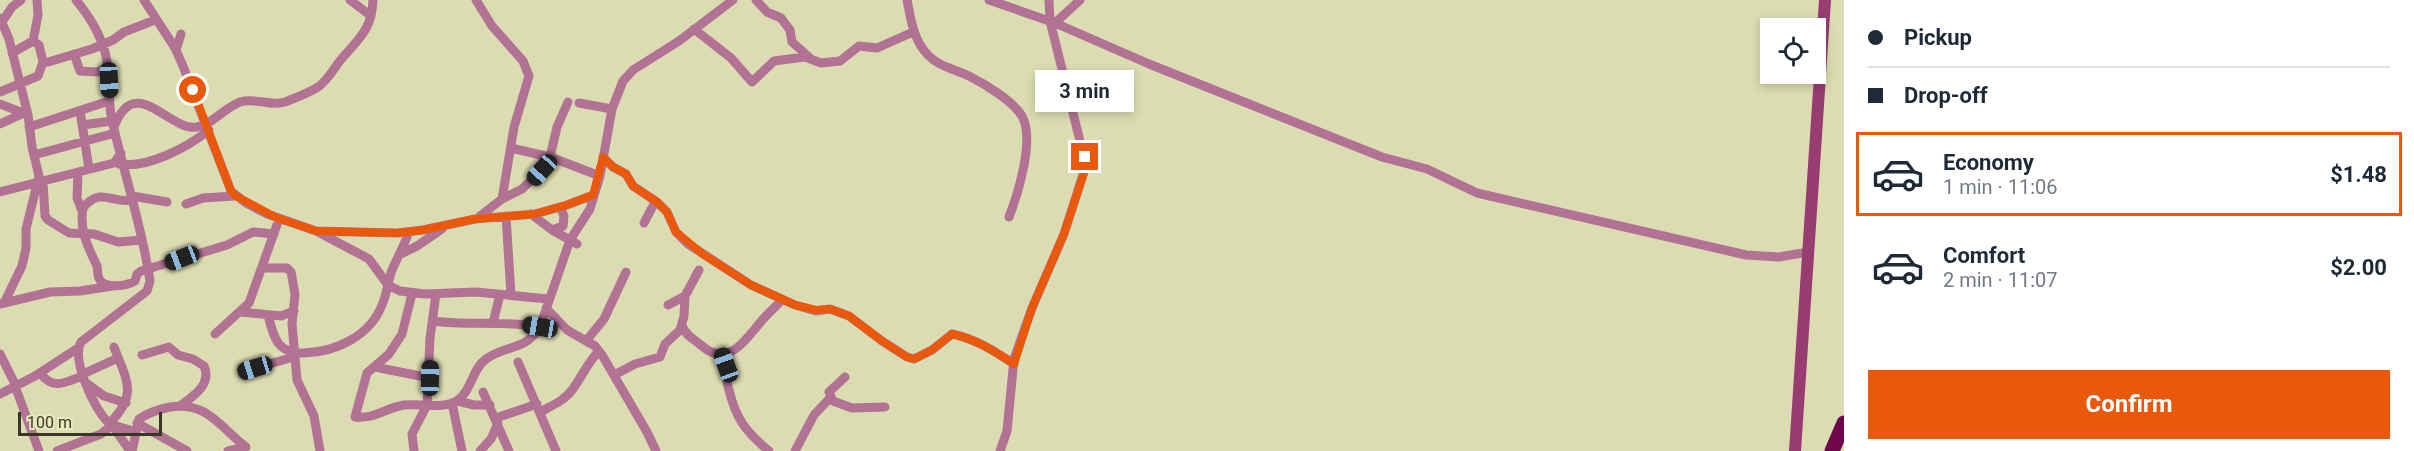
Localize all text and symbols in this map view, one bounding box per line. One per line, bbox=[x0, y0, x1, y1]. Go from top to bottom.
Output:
map controls bbox=[1760, 18, 1826, 84]
button: locate bbox=[1760, 18, 1826, 84]
text: Pickup bbox=[1904, 25, 1972, 50]
car bbox=[99, 62, 119, 98]
callout: 3 min bbox=[1036, 70, 1134, 112]
route start bbox=[179, 76, 206, 103]
text: 3 min bbox=[1059, 79, 1110, 103]
text: Drop-off bbox=[1904, 83, 1988, 108]
route end bbox=[1071, 143, 1098, 170]
icon: car bbox=[1871, 147, 1925, 201]
text: Economy bbox=[1943, 150, 2034, 175]
car bbox=[523, 151, 561, 189]
text: $1.48 bbox=[2330, 162, 2387, 187]
text: 1 min · 11:06 bbox=[1943, 175, 2058, 199]
icon: car bbox=[1871, 240, 1925, 294]
car bbox=[162, 243, 202, 273]
text: Comfort bbox=[1943, 243, 2025, 268]
text: $2.00 bbox=[2330, 255, 2387, 280]
text: 2 min · 11:07 bbox=[1943, 268, 2058, 292]
car bbox=[521, 315, 559, 339]
car bbox=[711, 345, 741, 385]
car bbox=[235, 354, 275, 382]
car bbox=[421, 360, 439, 396]
button: Confirm bbox=[1868, 370, 2390, 439]
scale bar bbox=[18, 409, 162, 436]
text: 100 m bbox=[27, 413, 72, 432]

